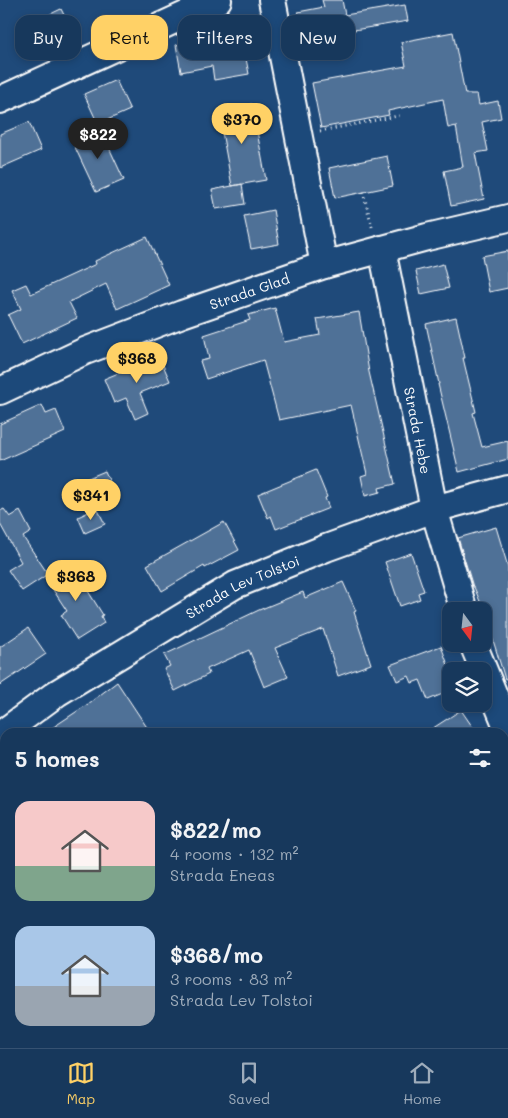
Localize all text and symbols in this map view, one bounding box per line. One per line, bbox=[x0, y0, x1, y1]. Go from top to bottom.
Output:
chip: Buy bbox=[15, 15, 81, 60]
chip: Rent bbox=[91, 15, 168, 60]
chip: Filters bbox=[178, 15, 271, 60]
chip: New bbox=[281, 15, 355, 60]
pin: $370 bbox=[212, 102, 272, 145]
text: $370 bbox=[223, 108, 261, 129]
pin: $822 bbox=[68, 118, 128, 160]
text: $822 bbox=[79, 123, 117, 144]
street label: Strada Glad bbox=[207, 268, 292, 313]
pin: $368 bbox=[107, 342, 167, 384]
text: $368 bbox=[117, 347, 157, 368]
street label: Strada Hebe bbox=[400, 385, 436, 476]
pin: $341 bbox=[61, 478, 121, 521]
text: $341 bbox=[73, 484, 109, 505]
street label: Strada Lev Tolstoi bbox=[182, 550, 302, 622]
pin: $368 bbox=[46, 560, 106, 602]
text: $368 bbox=[56, 565, 96, 586]
north arrow bbox=[442, 602, 492, 652]
map controls bbox=[442, 602, 492, 712]
button: layers bbox=[442, 662, 492, 712]
icon: filters bbox=[466, 744, 494, 772]
text: 5 homes bbox=[15, 745, 100, 772]
text: $822/mo bbox=[170, 816, 261, 843]
icon: home bbox=[55, 821, 115, 881]
text: 4 rooms · 132 m² bbox=[170, 843, 299, 864]
text: Strada Eneas bbox=[170, 864, 275, 885]
text: $368/mo bbox=[170, 941, 263, 968]
icon: home bbox=[55, 946, 115, 1006]
text: 3 rooms · 83 m² bbox=[170, 968, 292, 989]
text: Strada Lev Tolstoi bbox=[170, 989, 313, 1010]
tab: Map bbox=[67, 1059, 95, 1108]
tab: Saved bbox=[228, 1059, 270, 1108]
tab: Home bbox=[403, 1059, 441, 1108]

